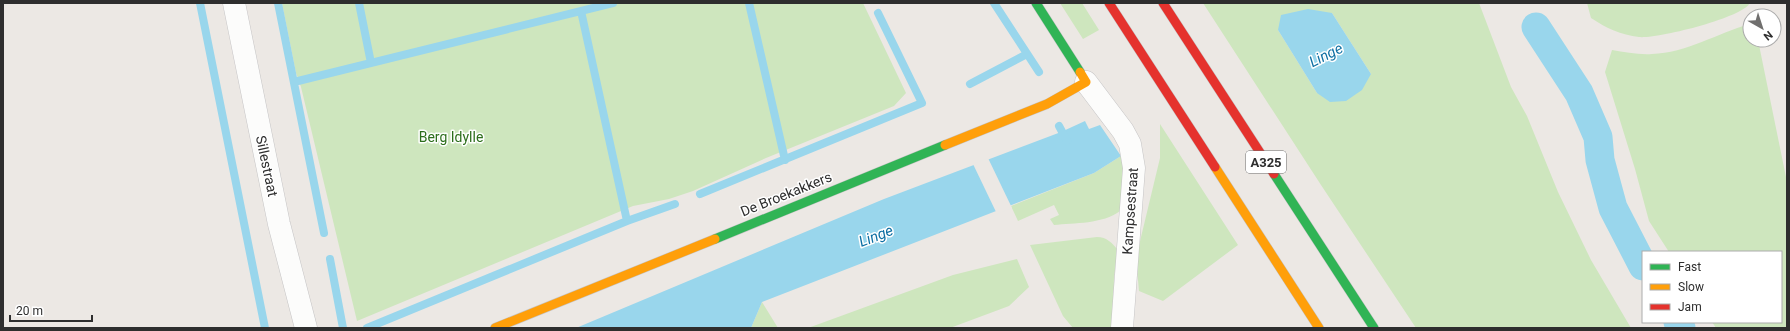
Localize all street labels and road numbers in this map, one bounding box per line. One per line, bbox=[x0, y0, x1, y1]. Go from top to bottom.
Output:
street label: Sillestraat bbox=[253, 134, 281, 198]
road number: A325 bbox=[1246, 151, 1286, 173]
street label: Kampsestraat bbox=[1119, 166, 1141, 255]
street label: De Broekakkers bbox=[738, 168, 834, 220]

